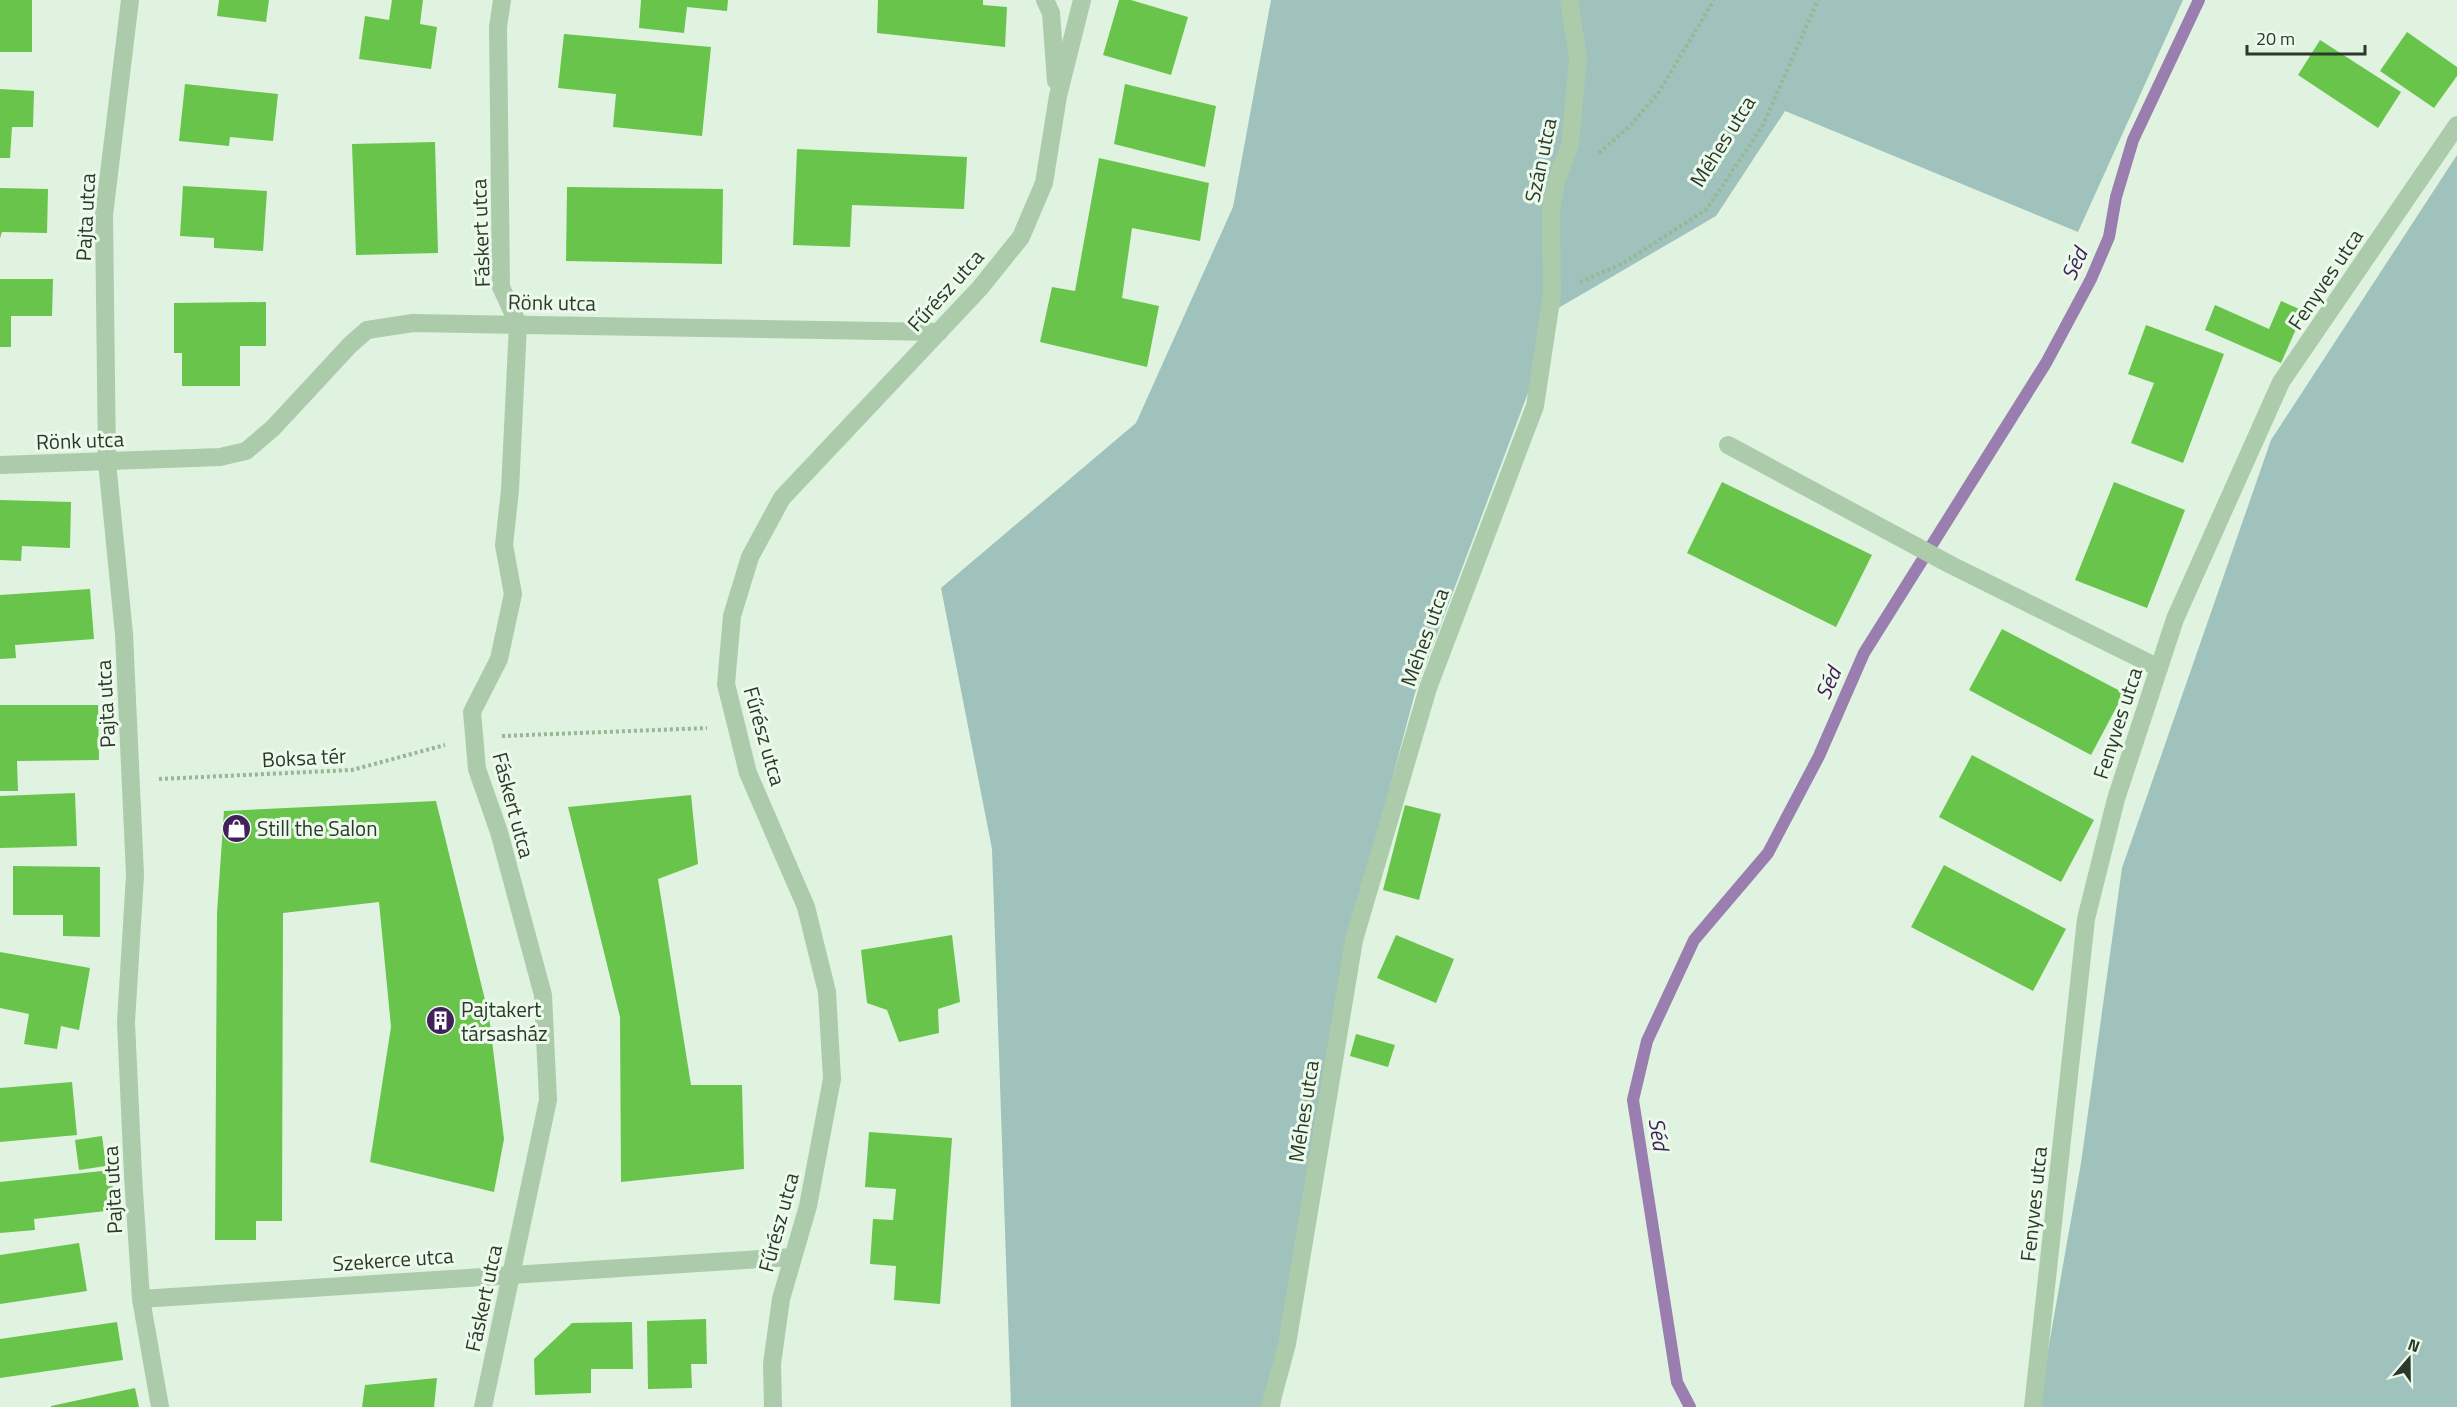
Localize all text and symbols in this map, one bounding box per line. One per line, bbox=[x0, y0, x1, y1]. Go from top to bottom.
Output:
scale bar bbox=[2247, 18, 2366, 56]
text: 20 m bbox=[2256, 25, 2295, 52]
street label: Méhes utca bbox=[1681, 89, 1763, 193]
street label: Szán utca bbox=[1515, 114, 1565, 205]
street label: Pajta utca bbox=[67, 172, 103, 262]
street label: Fáskert utca bbox=[462, 178, 498, 288]
street label: Fenyves utca bbox=[2279, 222, 2371, 336]
water label: Séd bbox=[2052, 240, 2097, 286]
street label: Fűrész utca bbox=[899, 241, 991, 338]
street label: Rönk utca bbox=[508, 285, 597, 319]
street label: Rönk utca bbox=[35, 422, 125, 458]
street label: Méhes utca bbox=[1391, 583, 1457, 691]
street label: Pajta utca bbox=[87, 659, 123, 749]
water label: Séd bbox=[1806, 659, 1851, 705]
street label: Fenyves utca bbox=[2084, 663, 2150, 783]
street label: Fűrész utca bbox=[736, 683, 795, 790]
street label: Boksa tér bbox=[261, 739, 347, 775]
street label: Fáskert utca bbox=[485, 748, 544, 862]
shop icon: Still the Salon bbox=[220, 812, 252, 844]
place label: Still the Salon bbox=[257, 812, 377, 844]
place label: Pajtakert társasház bbox=[461, 993, 548, 1049]
building icon: Pajtakert társasház bbox=[424, 1005, 456, 1037]
street label: Méhes utca bbox=[1279, 1057, 1327, 1164]
water label: Séd bbox=[1640, 1115, 1679, 1155]
street label: Fenyves utca bbox=[2011, 1144, 2055, 1263]
street label: Pajta utca bbox=[94, 1145, 130, 1235]
street label: Fűrész utca bbox=[749, 1168, 807, 1275]
street label: Szekerce utca bbox=[331, 1239, 455, 1279]
street label: Fáskert utca bbox=[456, 1241, 510, 1354]
north arrow bbox=[2379, 1329, 2439, 1389]
text: N bbox=[2405, 1332, 2423, 1358]

